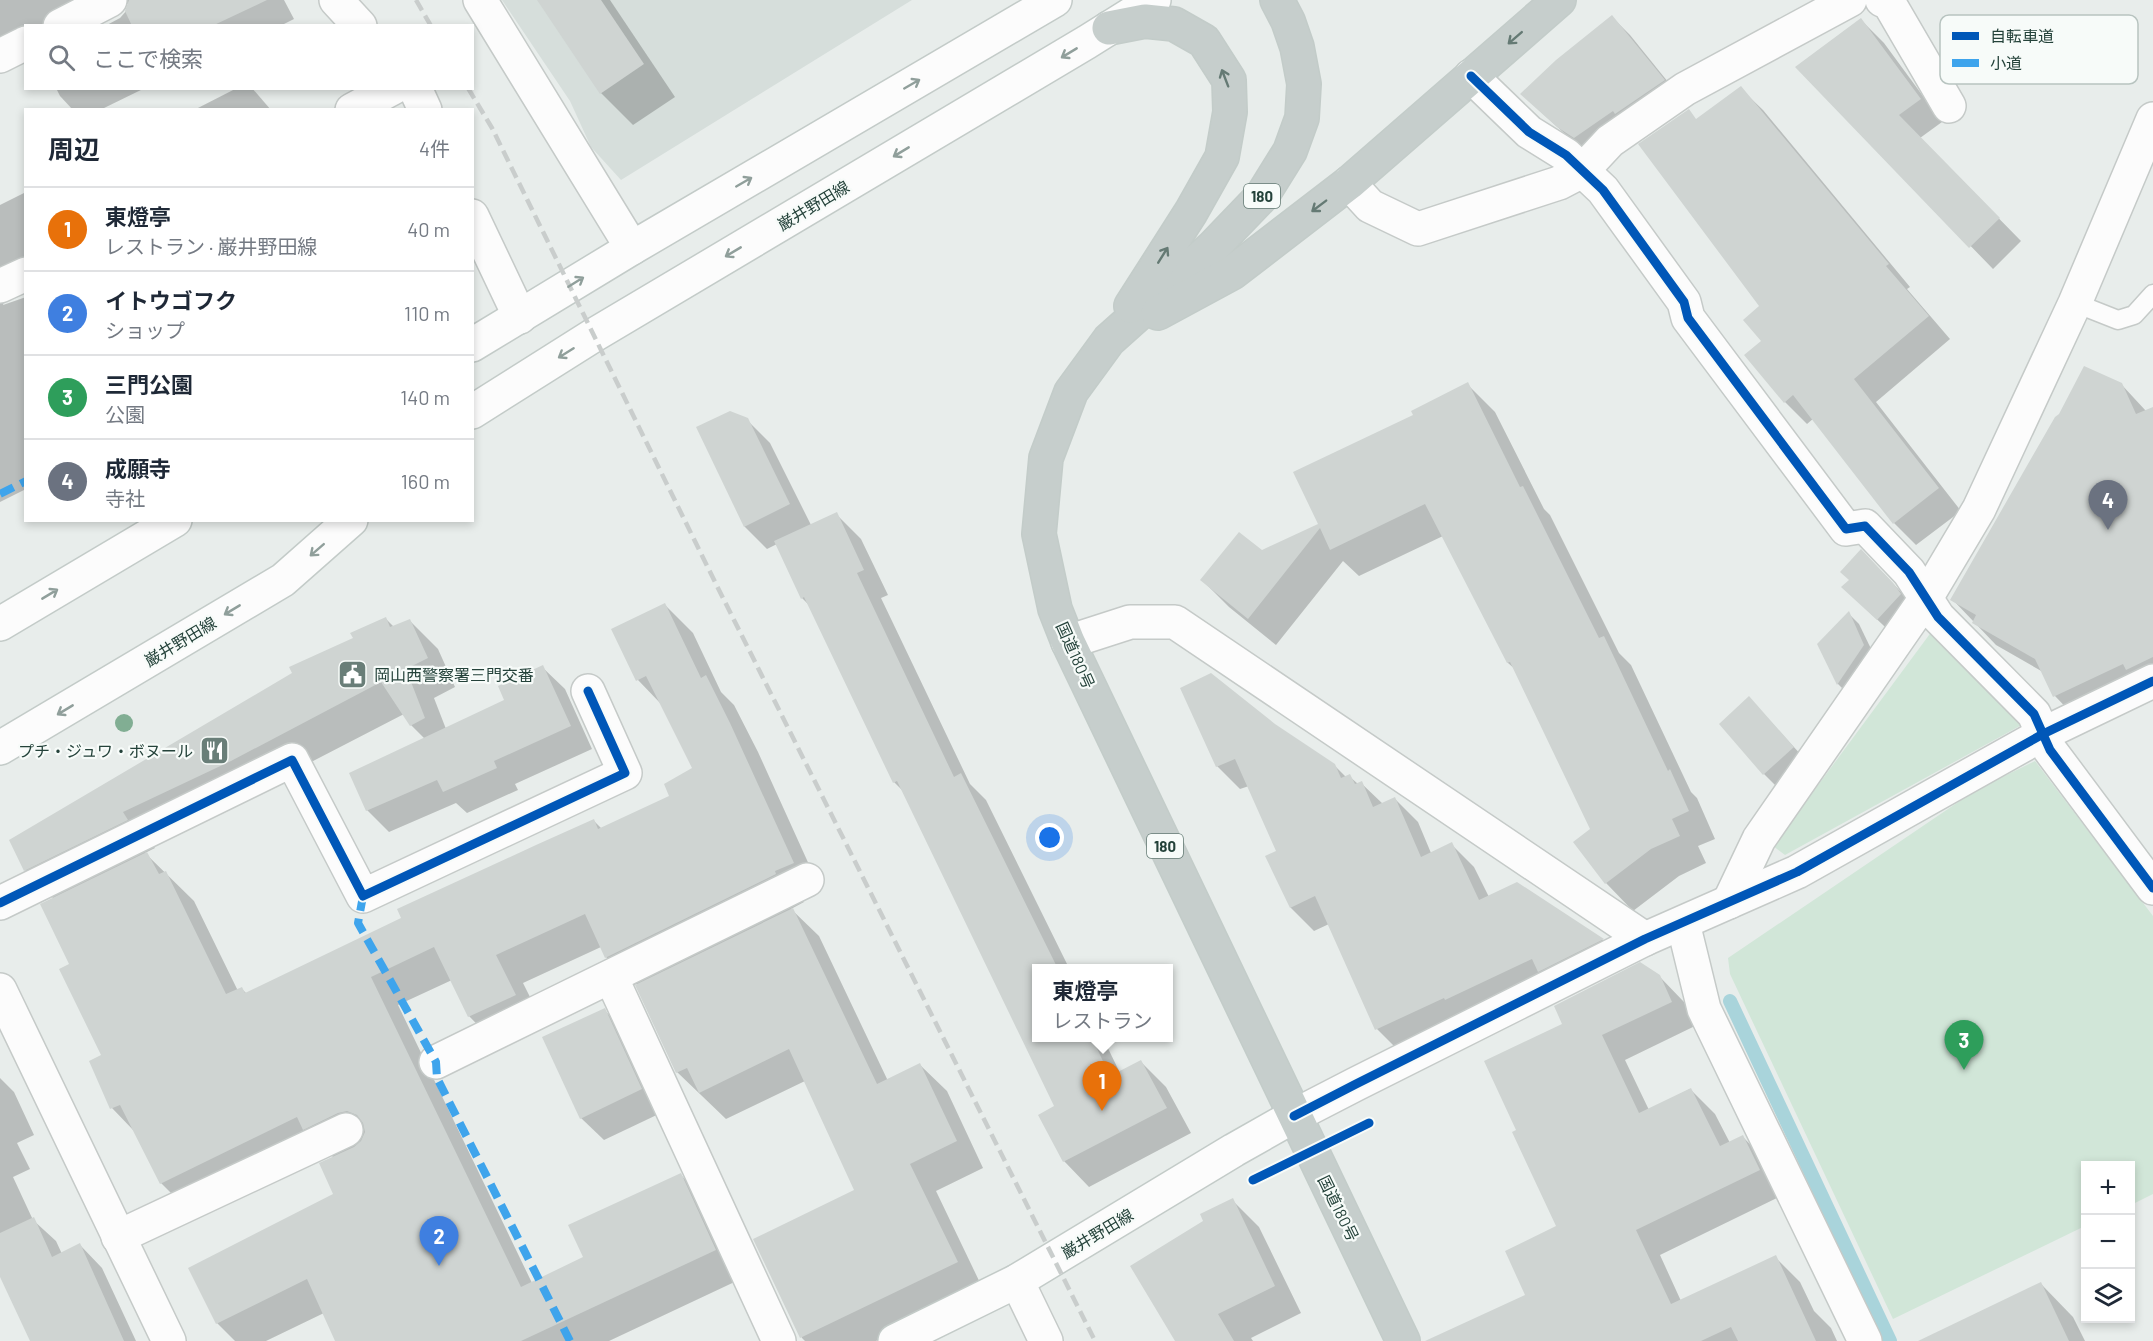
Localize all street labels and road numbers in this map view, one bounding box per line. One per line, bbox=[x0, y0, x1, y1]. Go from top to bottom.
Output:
street label: 巌井野田線 bbox=[774, 176, 852, 234]
road number: 180 bbox=[1244, 184, 1280, 208]
street label: 巌井野田線 bbox=[141, 612, 219, 670]
street label: 国道180号 bbox=[1053, 619, 1099, 691]
road number: 180 bbox=[1147, 834, 1183, 858]
street label: 国道180号 bbox=[1315, 1172, 1363, 1244]
street label: 巌井野田線 bbox=[1058, 1204, 1136, 1262]

